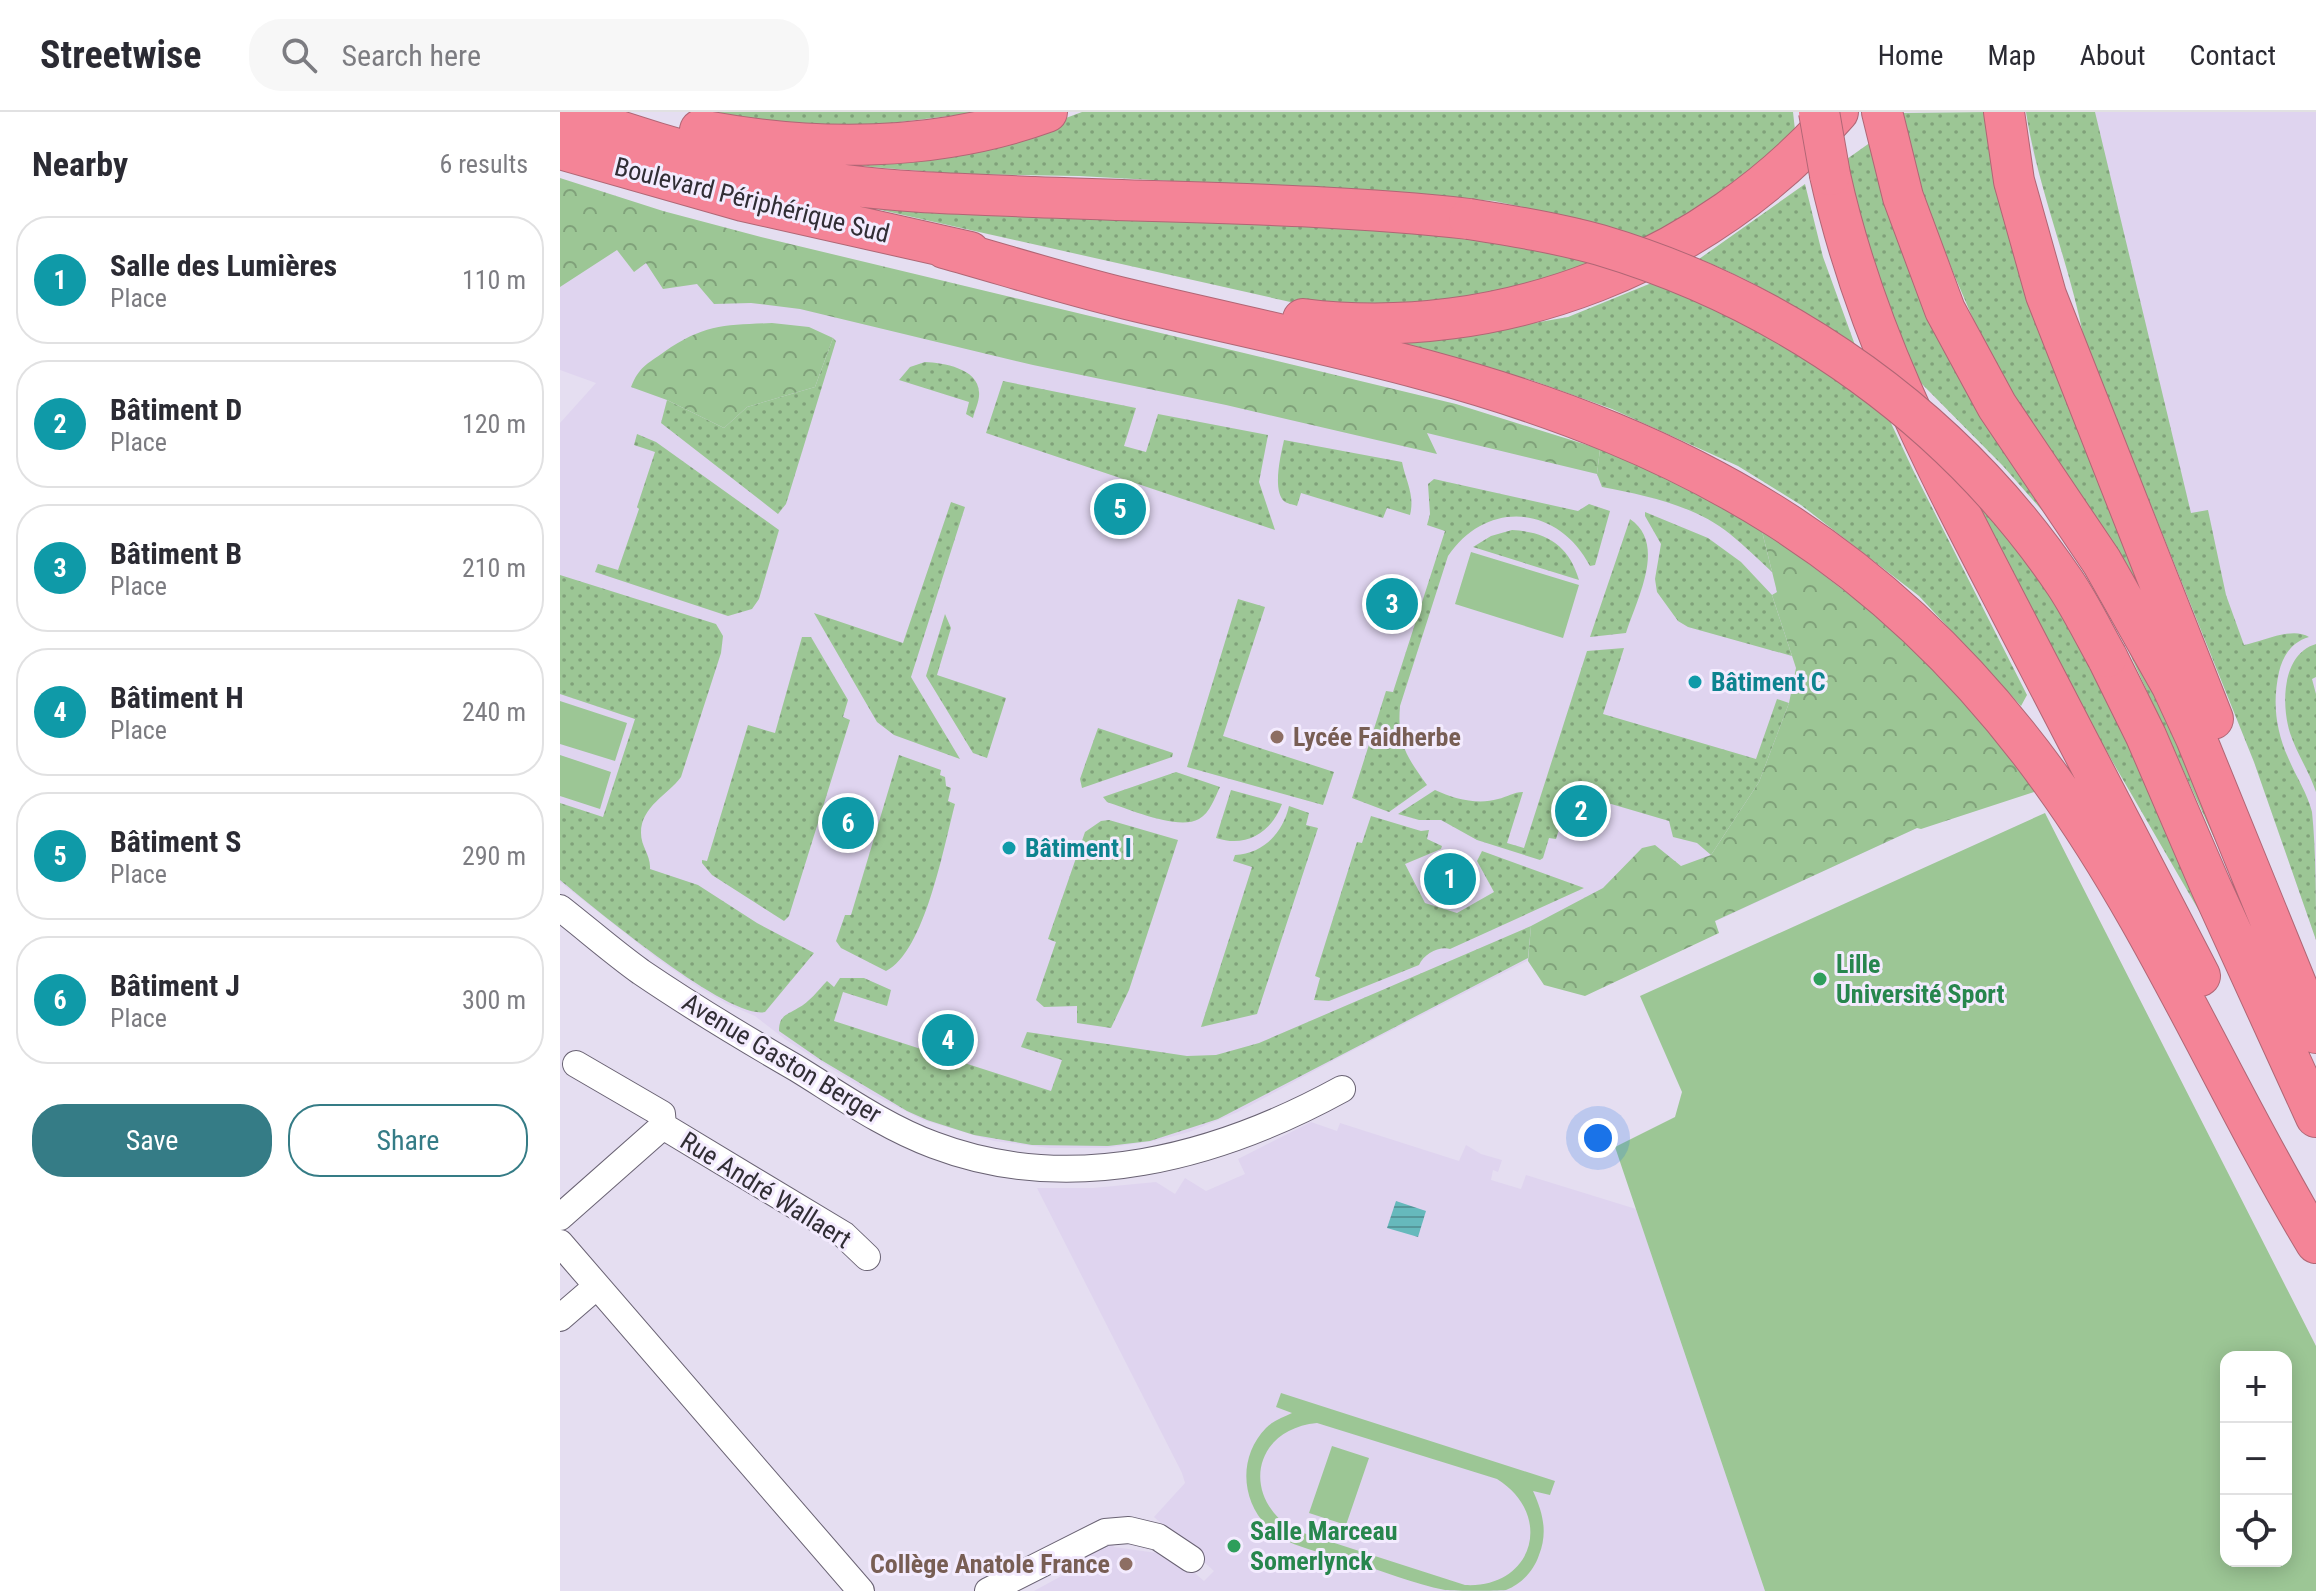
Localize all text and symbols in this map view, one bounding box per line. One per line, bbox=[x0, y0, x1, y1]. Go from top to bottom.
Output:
search box bbox=[249, 19, 809, 91]
text: Streetwise bbox=[40, 33, 201, 77]
icon: search bbox=[277, 33, 321, 77]
text: Search here bbox=[341, 38, 481, 73]
text: Home bbox=[1878, 39, 1943, 72]
text: Map bbox=[1987, 39, 2036, 72]
text: About bbox=[2080, 39, 2146, 72]
text: Contact bbox=[2190, 39, 2276, 72]
text: Nearby bbox=[32, 144, 128, 184]
text: 6 results bbox=[439, 149, 528, 179]
street label: Boulevard Périphérique Sud bbox=[611, 151, 893, 249]
text: Salle des Lumières bbox=[110, 248, 337, 283]
text: 1 bbox=[53, 265, 67, 295]
text: 110 m bbox=[462, 265, 526, 295]
text: Place bbox=[110, 283, 167, 313]
text: Bâtiment D bbox=[110, 392, 242, 427]
text: 2 bbox=[53, 409, 67, 439]
text: 120 m bbox=[462, 409, 526, 439]
text: Place bbox=[110, 427, 167, 457]
pin: 5 bbox=[1094, 479, 1146, 539]
text: Bâtiment B bbox=[110, 536, 242, 571]
text: 3 bbox=[53, 553, 67, 583]
text: 210 m bbox=[462, 553, 526, 583]
text: Place bbox=[110, 571, 167, 601]
pin: 3 bbox=[1366, 574, 1418, 634]
place label: Bâtiment C bbox=[1711, 667, 1826, 697]
marker: Bâtiment C bbox=[1686, 673, 1704, 691]
text: Bâtiment H bbox=[110, 680, 244, 715]
text: 4 bbox=[53, 697, 67, 727]
text: 240 m bbox=[462, 697, 526, 727]
text: Place bbox=[110, 715, 167, 745]
place label: Lycée Faidherbe bbox=[1293, 722, 1461, 752]
marker: Lycée Faidherbe bbox=[1268, 728, 1286, 746]
pin: 2 bbox=[1555, 781, 1607, 841]
pin: 6 bbox=[822, 793, 874, 853]
text: Bâtiment S bbox=[110, 824, 241, 859]
place label: Bâtiment I bbox=[1025, 833, 1132, 863]
marker: Bâtiment I bbox=[1000, 839, 1018, 857]
text: 5 bbox=[53, 841, 67, 871]
text: 290 m bbox=[462, 841, 526, 871]
pin: 1 bbox=[1424, 849, 1476, 909]
text: Place bbox=[110, 859, 167, 889]
place label: Lille Université Sport bbox=[1836, 949, 2005, 1009]
text: Bâtiment J bbox=[110, 968, 240, 1003]
marker: Lille Université Sport bbox=[1811, 970, 1829, 988]
text: 6 bbox=[53, 985, 67, 1015]
text: 300 m bbox=[462, 985, 526, 1015]
street label: Avenue Gaston Berger bbox=[677, 987, 887, 1129]
text: Place bbox=[110, 1003, 167, 1033]
pin: 4 bbox=[922, 1010, 974, 1070]
button: Save bbox=[32, 1104, 272, 1177]
button: Share bbox=[288, 1104, 528, 1177]
your location bbox=[1578, 1118, 1618, 1158]
street label: Rue André Wallaert bbox=[675, 1125, 857, 1255]
map controls bbox=[2220, 1351, 2292, 1567]
button: + bbox=[2220, 1351, 2292, 1423]
button: − bbox=[2220, 1423, 2292, 1495]
button: locate bbox=[2220, 1495, 2292, 1567]
place label: Salle Marceau Somerlynck bbox=[1250, 1516, 1398, 1576]
marker: Salle Marceau Somerlynck bbox=[1225, 1537, 1243, 1555]
place label: Collège Anatole France bbox=[870, 1549, 1110, 1579]
marker: Collège Anatole France bbox=[1117, 1555, 1135, 1573]

